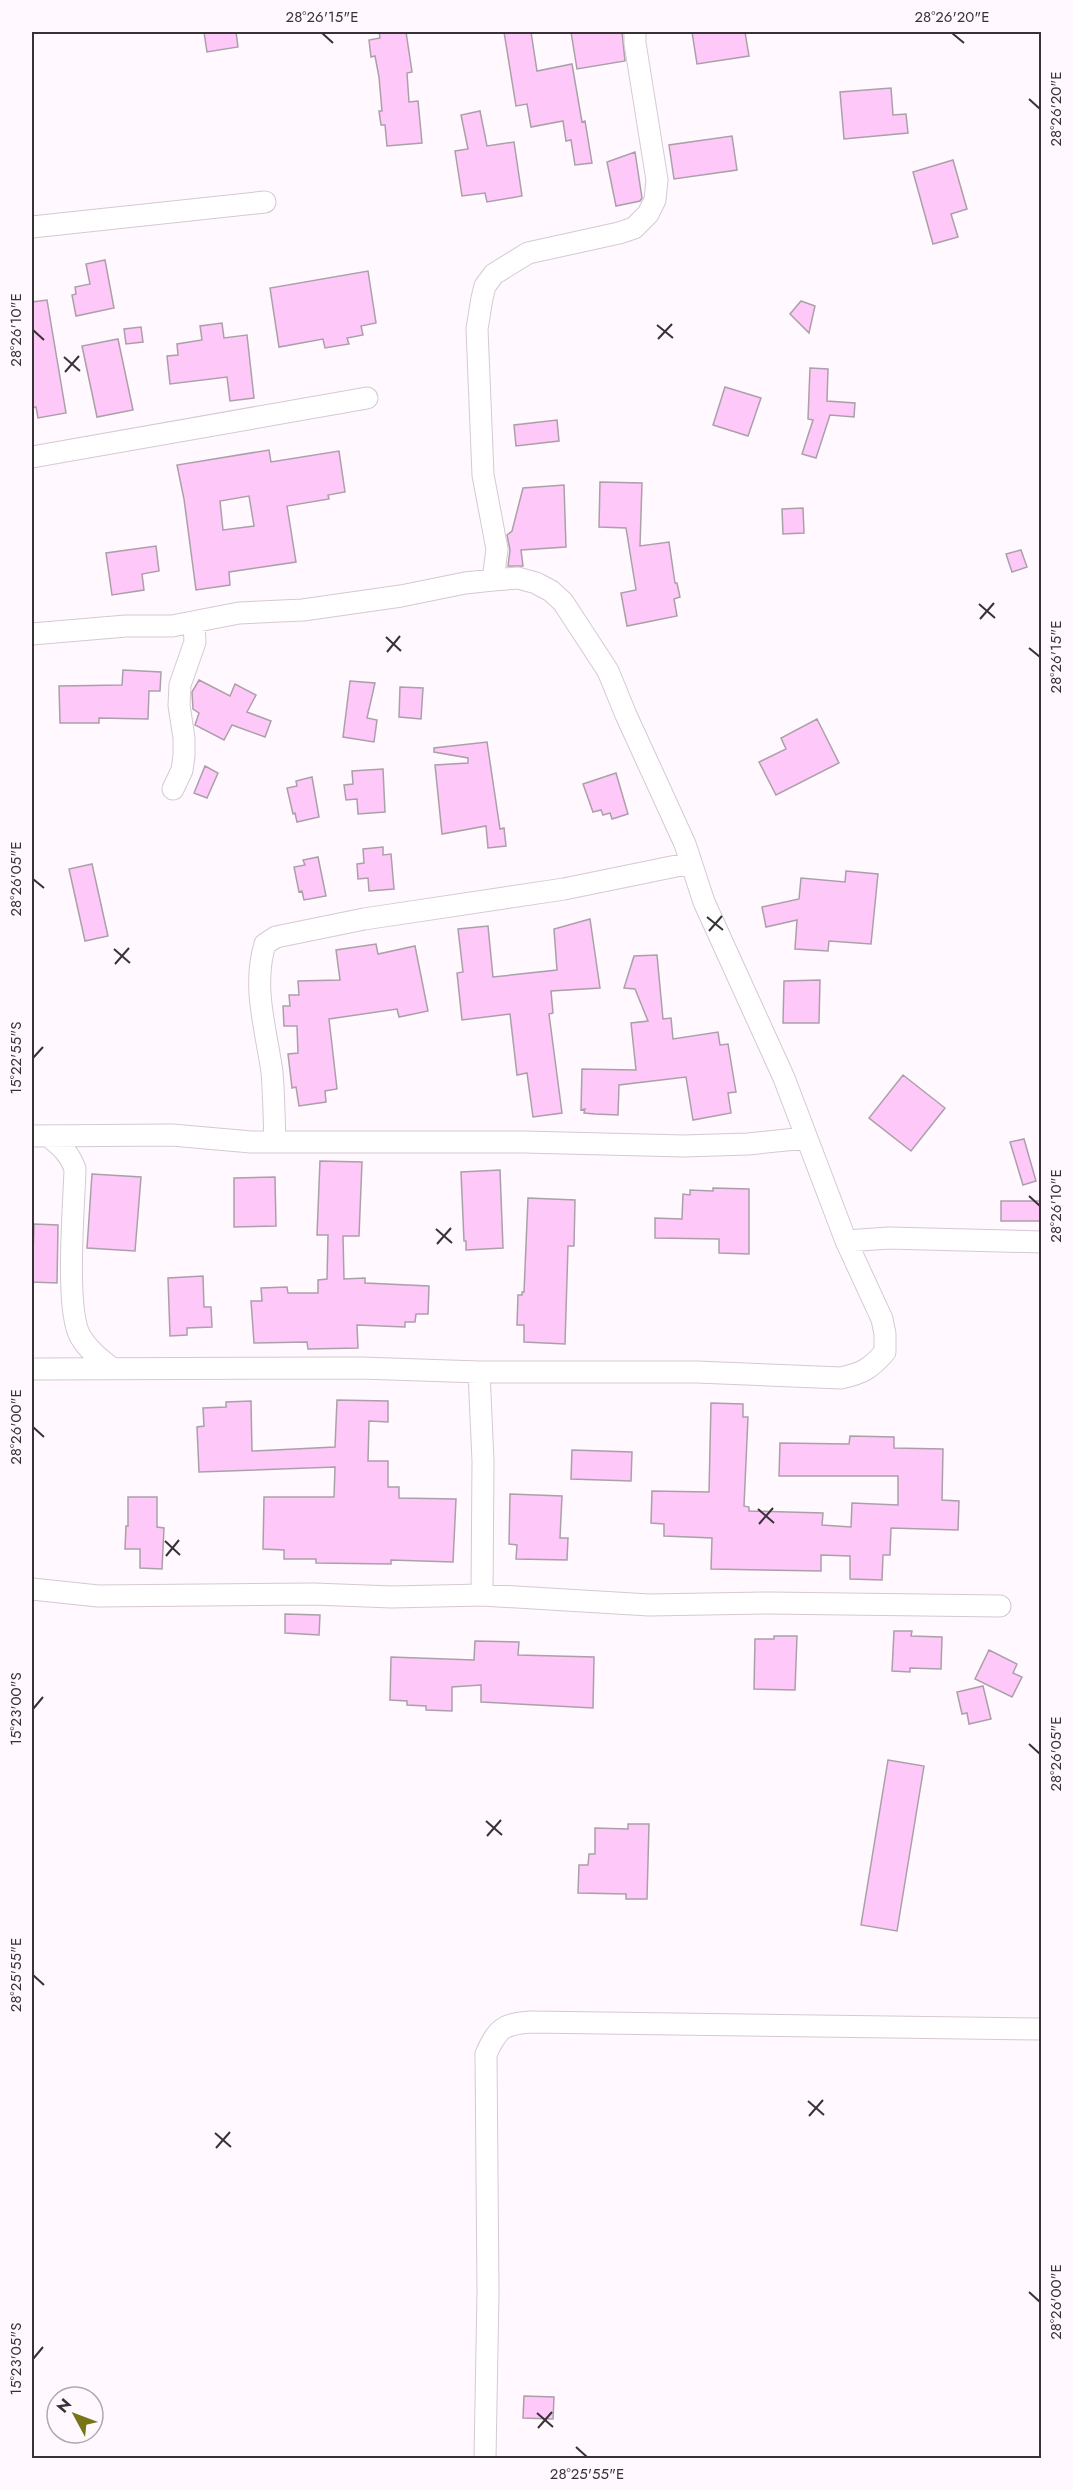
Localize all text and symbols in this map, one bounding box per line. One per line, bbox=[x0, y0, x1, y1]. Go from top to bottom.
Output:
text: 28°26'15"E bbox=[286, 6, 358, 28]
text: 28°26'20"E bbox=[914, 6, 990, 28]
text: 28°26'20"E bbox=[1045, 71, 1067, 147]
text: 28°26'10"E bbox=[5, 293, 27, 367]
text: 28°26'15"E bbox=[1045, 621, 1067, 693]
text: 28°26'05"E bbox=[5, 841, 27, 917]
text: 15°22'55"S bbox=[5, 1022, 27, 1094]
text: 28°26'10"E bbox=[1045, 1169, 1067, 1243]
text: 28°26'00"E bbox=[5, 1389, 27, 1465]
text: 15°23'00"S bbox=[5, 1672, 27, 1746]
text: 28°26'05"E bbox=[1045, 1716, 1067, 1792]
text: 28°25'55"E bbox=[5, 1938, 27, 2012]
text: 28°26'00"E bbox=[1045, 2264, 1067, 2340]
text: 15°23'05"S bbox=[5, 2322, 27, 2396]
north arrow bbox=[45, 2385, 105, 2445]
text: N bbox=[51, 2393, 77, 2418]
text: 28°25'55"E bbox=[550, 2463, 624, 2485]

